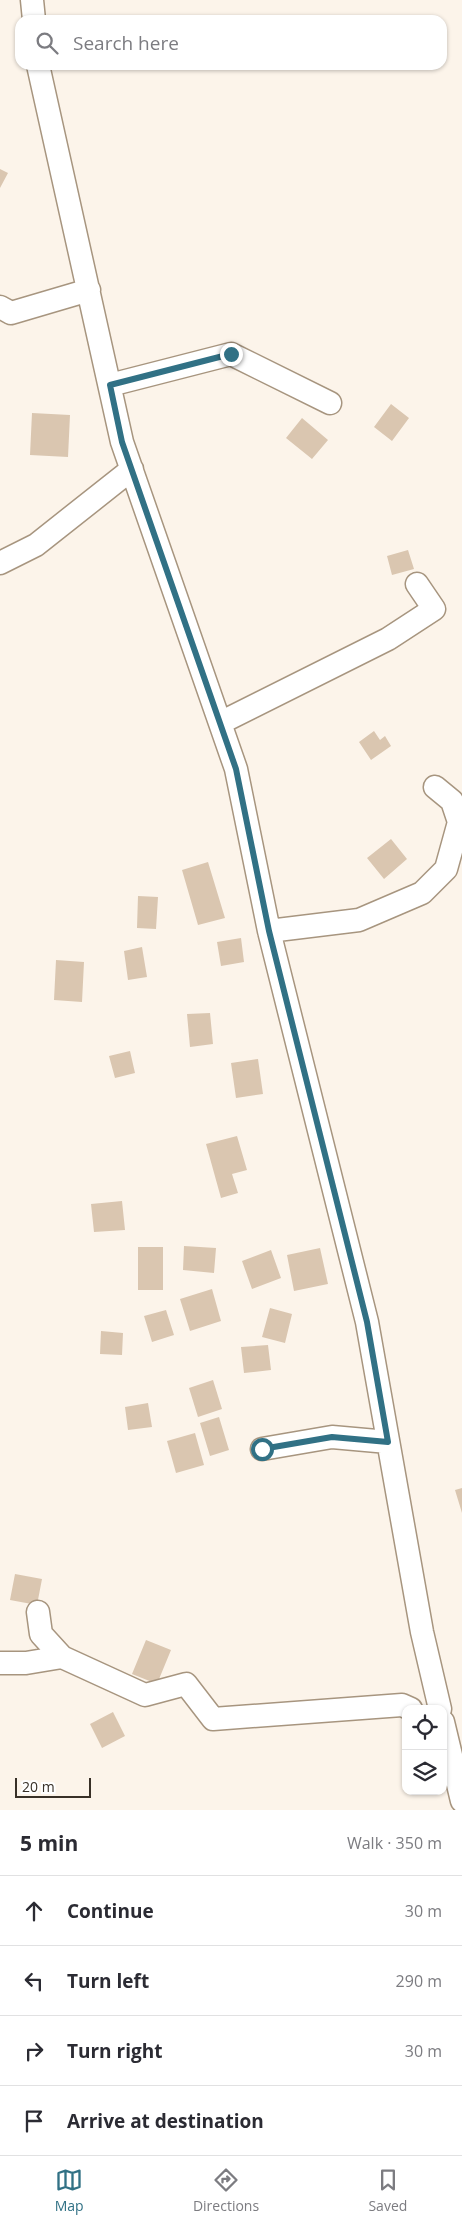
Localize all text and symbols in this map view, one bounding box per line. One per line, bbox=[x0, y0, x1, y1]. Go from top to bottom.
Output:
search box bbox=[15, 15, 447, 70]
icon: search bbox=[33, 29, 61, 57]
text: Search here bbox=[73, 30, 179, 56]
route end bbox=[220, 343, 243, 366]
route start bbox=[251, 1438, 274, 1461]
map controls bbox=[402, 1705, 447, 1795]
button: locate bbox=[402, 1705, 447, 1750]
button: layers bbox=[402, 1750, 447, 1795]
scale bar bbox=[15, 1775, 91, 1798]
text: 20 m bbox=[22, 1777, 55, 1796]
text: 5 min bbox=[20, 1829, 78, 1857]
text: Walk · 350 m bbox=[347, 1832, 442, 1854]
icon: ahead bbox=[20, 1897, 48, 1925]
text: Continue bbox=[67, 1898, 154, 1924]
text: 30 m bbox=[405, 1900, 442, 1922]
icon: left bbox=[20, 1967, 48, 1995]
text: Turn left bbox=[67, 1968, 149, 1994]
text: 290 m bbox=[396, 1970, 442, 1992]
icon: right bbox=[20, 2037, 48, 2065]
text: Turn right bbox=[67, 2038, 162, 2064]
text: 30 m bbox=[405, 2040, 442, 2062]
icon: arrive bbox=[20, 2107, 48, 2135]
text: Arrive at destination bbox=[67, 2108, 264, 2134]
tab: Map bbox=[55, 2166, 84, 2215]
tab: Directions bbox=[193, 2166, 259, 2215]
tab: Saved bbox=[368, 2166, 407, 2215]

